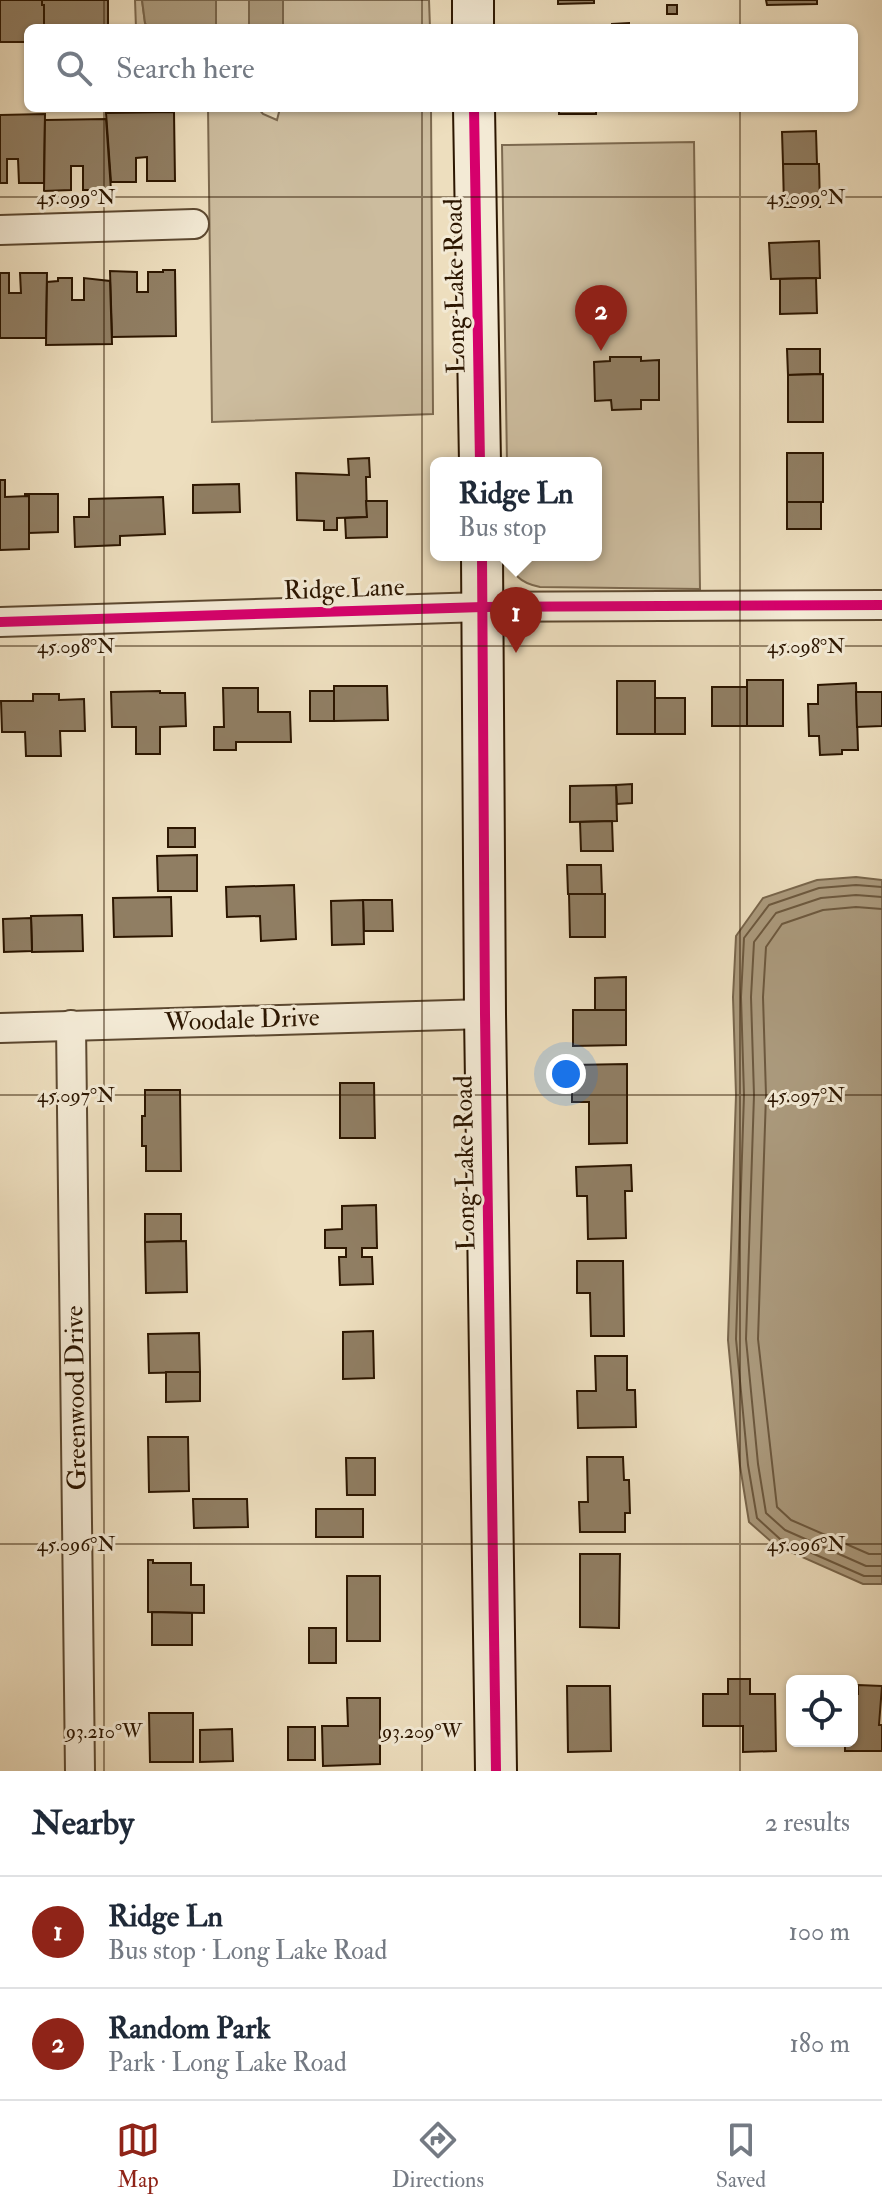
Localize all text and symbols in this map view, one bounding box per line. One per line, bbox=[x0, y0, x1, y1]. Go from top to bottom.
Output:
search box bbox=[24, 24, 858, 112]
icon: search bbox=[52, 46, 96, 90]
text: Search here bbox=[116, 50, 255, 87]
text: 45.099°N bbox=[37, 185, 115, 210]
text: 45.099°N bbox=[767, 185, 845, 210]
street label: Long Lake Road bbox=[437, 198, 473, 374]
pin: 2 bbox=[575, 285, 627, 351]
popup bbox=[430, 457, 602, 561]
text: Ridge Ln bbox=[459, 475, 573, 512]
text: Bus stop bbox=[459, 512, 546, 544]
street label: Ridge Lane bbox=[283, 571, 405, 607]
pin: 1 bbox=[490, 587, 542, 653]
text: 45.098°N bbox=[37, 634, 115, 659]
text: 45.098°N bbox=[767, 634, 845, 659]
street label: Woodale Drive bbox=[163, 1001, 320, 1039]
your location bbox=[546, 1054, 586, 1094]
street label: Long Lake Road bbox=[447, 1075, 483, 1251]
text: 45.097°N bbox=[37, 1083, 115, 1108]
text: 45.097°N bbox=[767, 1083, 845, 1108]
street label: Greenwood Drive bbox=[58, 1305, 94, 1491]
text: 45.096°N bbox=[37, 1532, 115, 1557]
text: 45.096°N bbox=[767, 1532, 845, 1557]
map controls bbox=[786, 1675, 858, 1747]
button: locate bbox=[786, 1675, 858, 1747]
text: 93.210°W bbox=[64, 1719, 143, 1744]
text: 93.209°W bbox=[380, 1719, 463, 1744]
text: Nearby bbox=[32, 1802, 134, 1845]
text: 2 results bbox=[765, 1807, 850, 1839]
text: Ridge Ln bbox=[108, 1898, 223, 1935]
text: 1 bbox=[53, 1916, 63, 1948]
text: 100 m bbox=[789, 1916, 850, 1948]
text: Bus stop · Long Lake Road bbox=[108, 1935, 387, 1967]
text: Random Park bbox=[108, 2010, 271, 2047]
text: 2 bbox=[51, 2028, 65, 2060]
text: 180 m bbox=[790, 2028, 850, 2060]
text: Park · Long Lake Road bbox=[108, 2047, 347, 2079]
tab: Map bbox=[116, 2118, 160, 2194]
tab: Directions bbox=[392, 2118, 484, 2194]
tab: Saved bbox=[716, 2118, 766, 2194]

